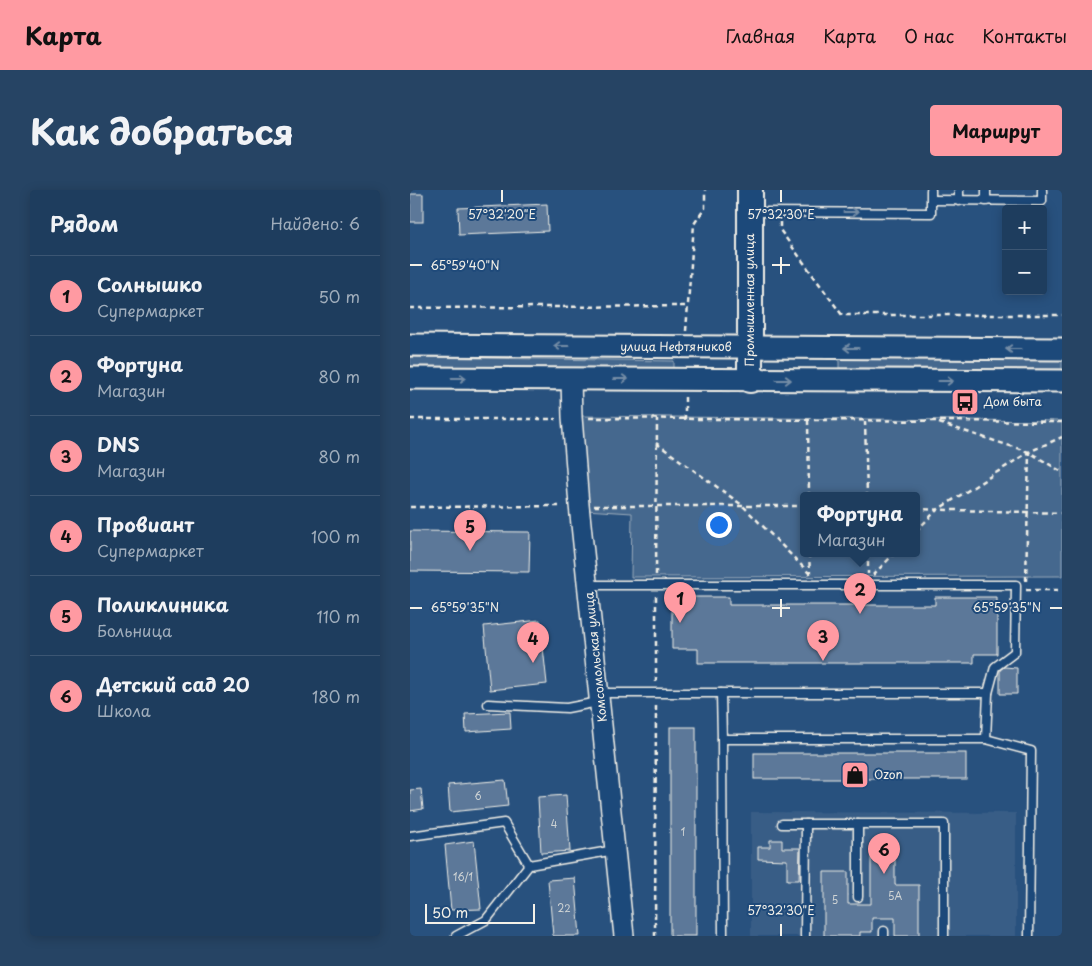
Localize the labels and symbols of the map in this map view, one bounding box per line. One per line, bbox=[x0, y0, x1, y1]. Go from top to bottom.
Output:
text: 57°32'20"E bbox=[468, 205, 536, 223]
text: 57°32'30"E bbox=[747, 205, 815, 223]
one-way arrow bbox=[843, 207, 859, 217]
street label: Промышленная улица bbox=[740, 233, 758, 367]
text: 65°59'40"N bbox=[430, 256, 500, 274]
street label: улица Нефтяников bbox=[620, 337, 732, 355]
one-way arrow bbox=[554, 341, 570, 351]
one-way arrow bbox=[843, 343, 860, 353]
one-way arrow bbox=[1006, 344, 1022, 354]
one-way arrow bbox=[450, 373, 466, 383]
one-way arrow bbox=[612, 374, 629, 384]
one-way arrow bbox=[775, 375, 791, 385]
one-way arrow bbox=[938, 376, 954, 386]
bus stop icon: Дом быта bbox=[950, 387, 980, 417]
place label: Дом быта bbox=[983, 392, 1042, 410]
pin: 5 bbox=[454, 510, 486, 551]
your location bbox=[706, 512, 732, 538]
pin: 2 bbox=[844, 573, 876, 614]
pin: 1 bbox=[664, 582, 696, 623]
street label: Комсомольская улица bbox=[579, 591, 611, 723]
text: 65°59'35"N bbox=[431, 598, 499, 616]
text: 65°59'35"N bbox=[973, 598, 1041, 616]
pin: 3 bbox=[807, 620, 839, 661]
pin: 4 bbox=[517, 622, 549, 663]
shop icon: Ozon bbox=[840, 760, 870, 790]
place label: Ozon bbox=[874, 765, 903, 783]
house number: 6 bbox=[474, 788, 482, 803]
house number: 4 bbox=[551, 816, 558, 831]
house number: 1 bbox=[681, 824, 685, 839]
pin: 6 bbox=[868, 833, 900, 874]
house number: 16/1 bbox=[453, 869, 473, 884]
house number: 5А bbox=[888, 888, 902, 903]
house number: 5 bbox=[832, 892, 838, 907]
house number: 22 bbox=[557, 900, 571, 915]
scale bar bbox=[425, 901, 535, 924]
text: 57°32'30"E bbox=[747, 901, 815, 919]

